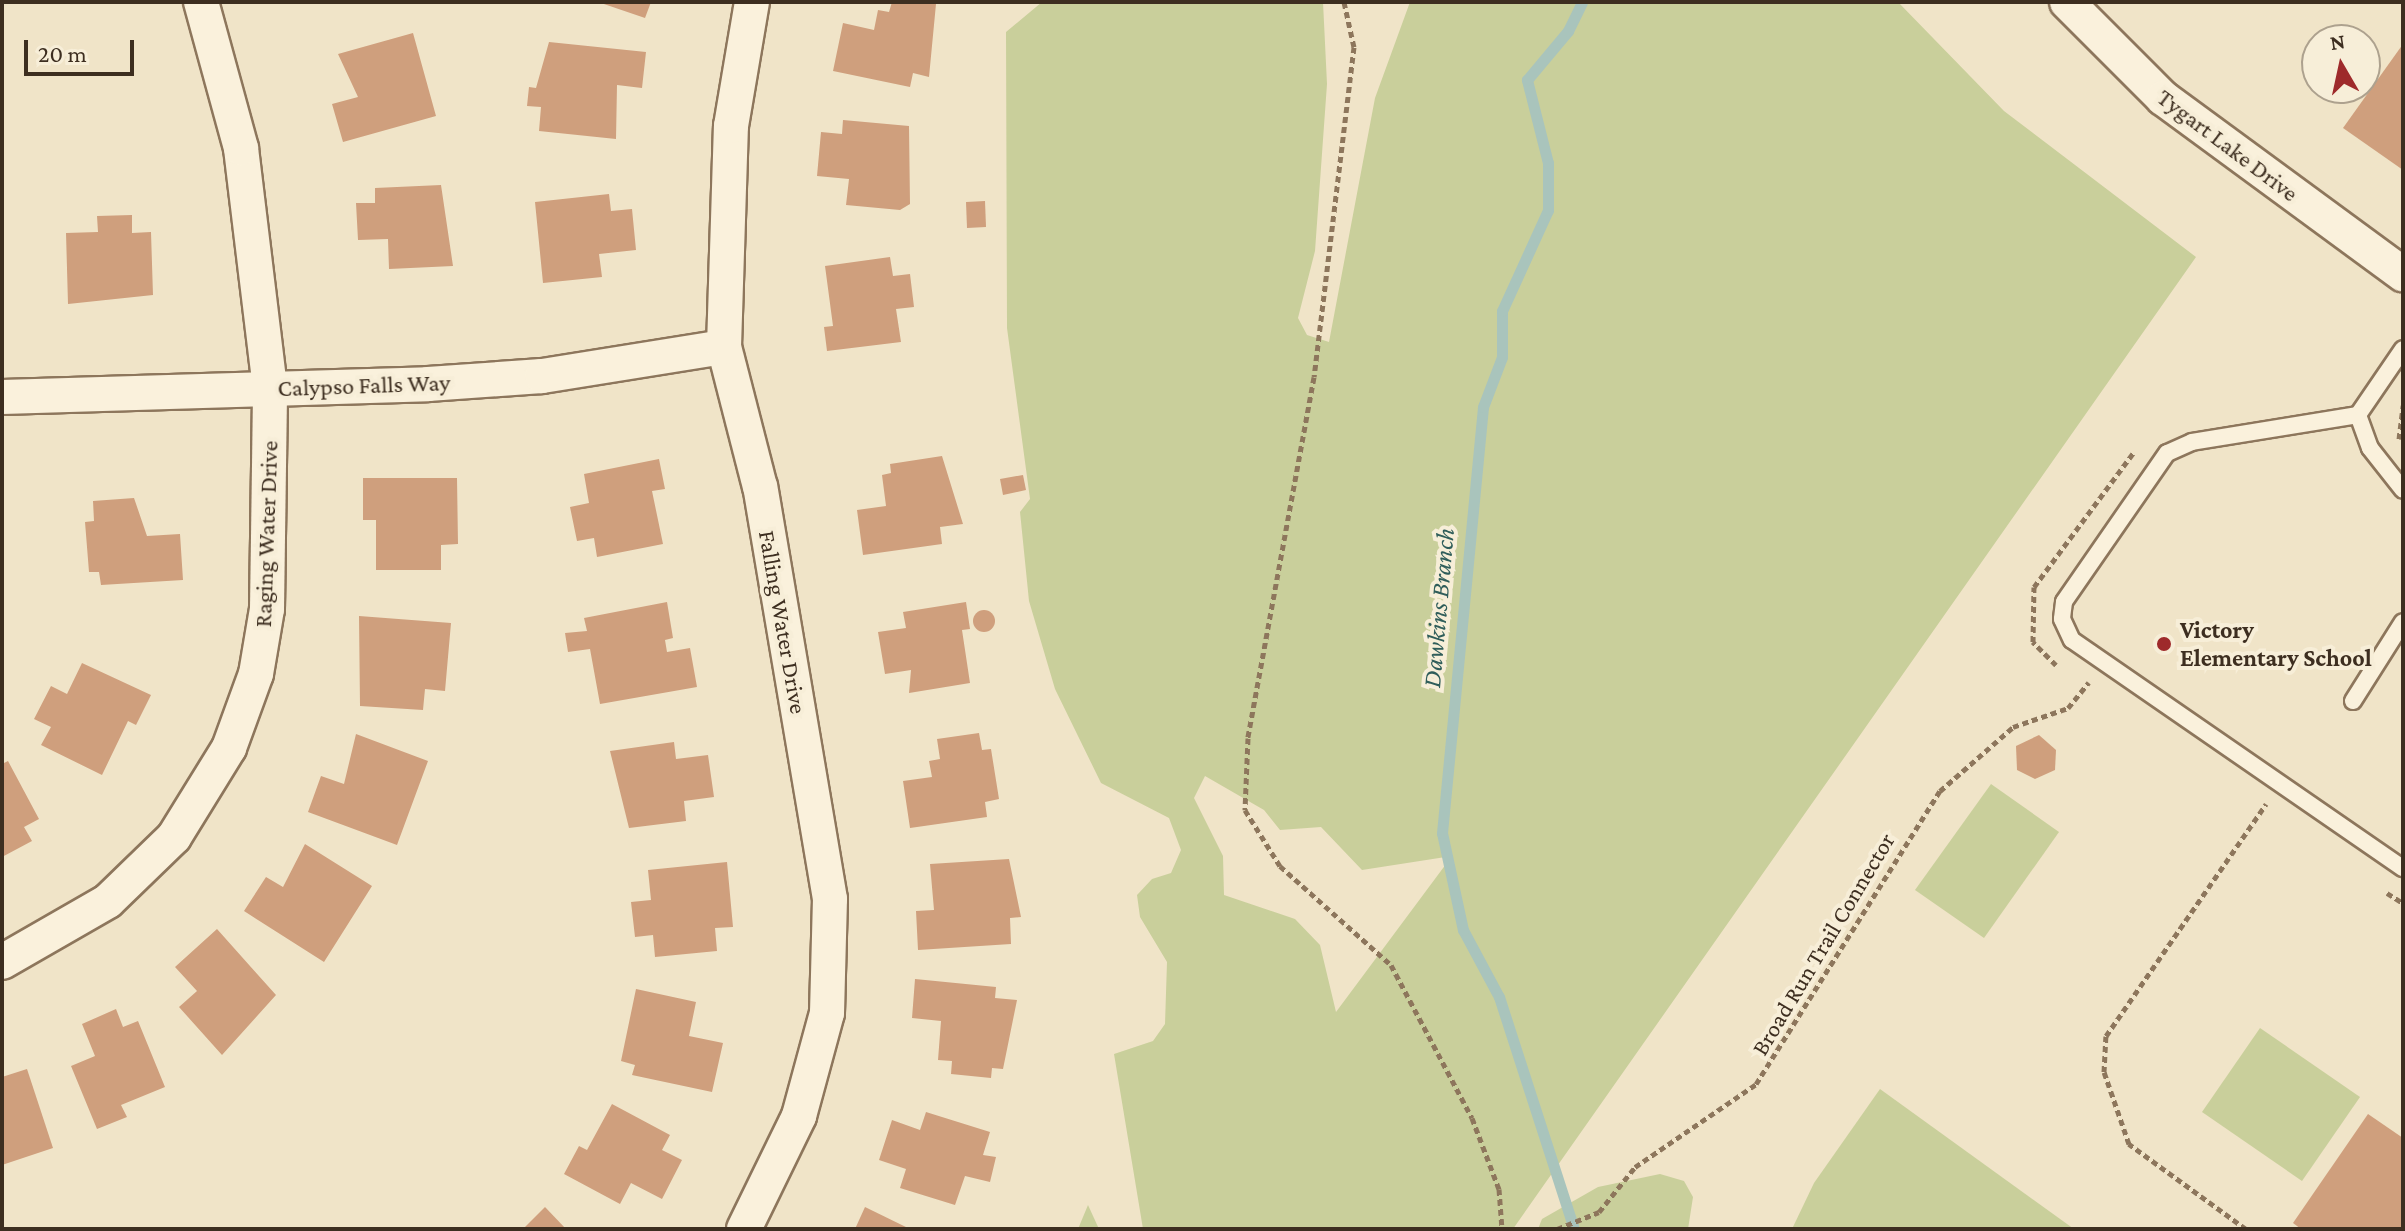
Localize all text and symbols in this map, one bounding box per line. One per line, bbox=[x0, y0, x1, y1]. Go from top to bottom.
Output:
scale bar bbox=[28, 24, 138, 74]
north arrow bbox=[2301, 24, 2381, 104]
text: N bbox=[2328, 28, 2347, 55]
text: 20 m bbox=[38, 40, 87, 67]
street label: Tygart Lake Drive bbox=[2152, 83, 2304, 207]
street label: Calypso Falls Way bbox=[277, 368, 451, 402]
street label: Raging Water Drive bbox=[248, 440, 284, 628]
water label: Dawkins Branch bbox=[1416, 527, 1462, 689]
street label: Falling Water Drive bbox=[753, 528, 813, 716]
place label: Victory Elementary School bbox=[2180, 616, 2372, 672]
marker: Victory Elementary School bbox=[2155, 635, 2173, 653]
street label: Broad Run Trail Connector bbox=[1745, 828, 1901, 1060]

